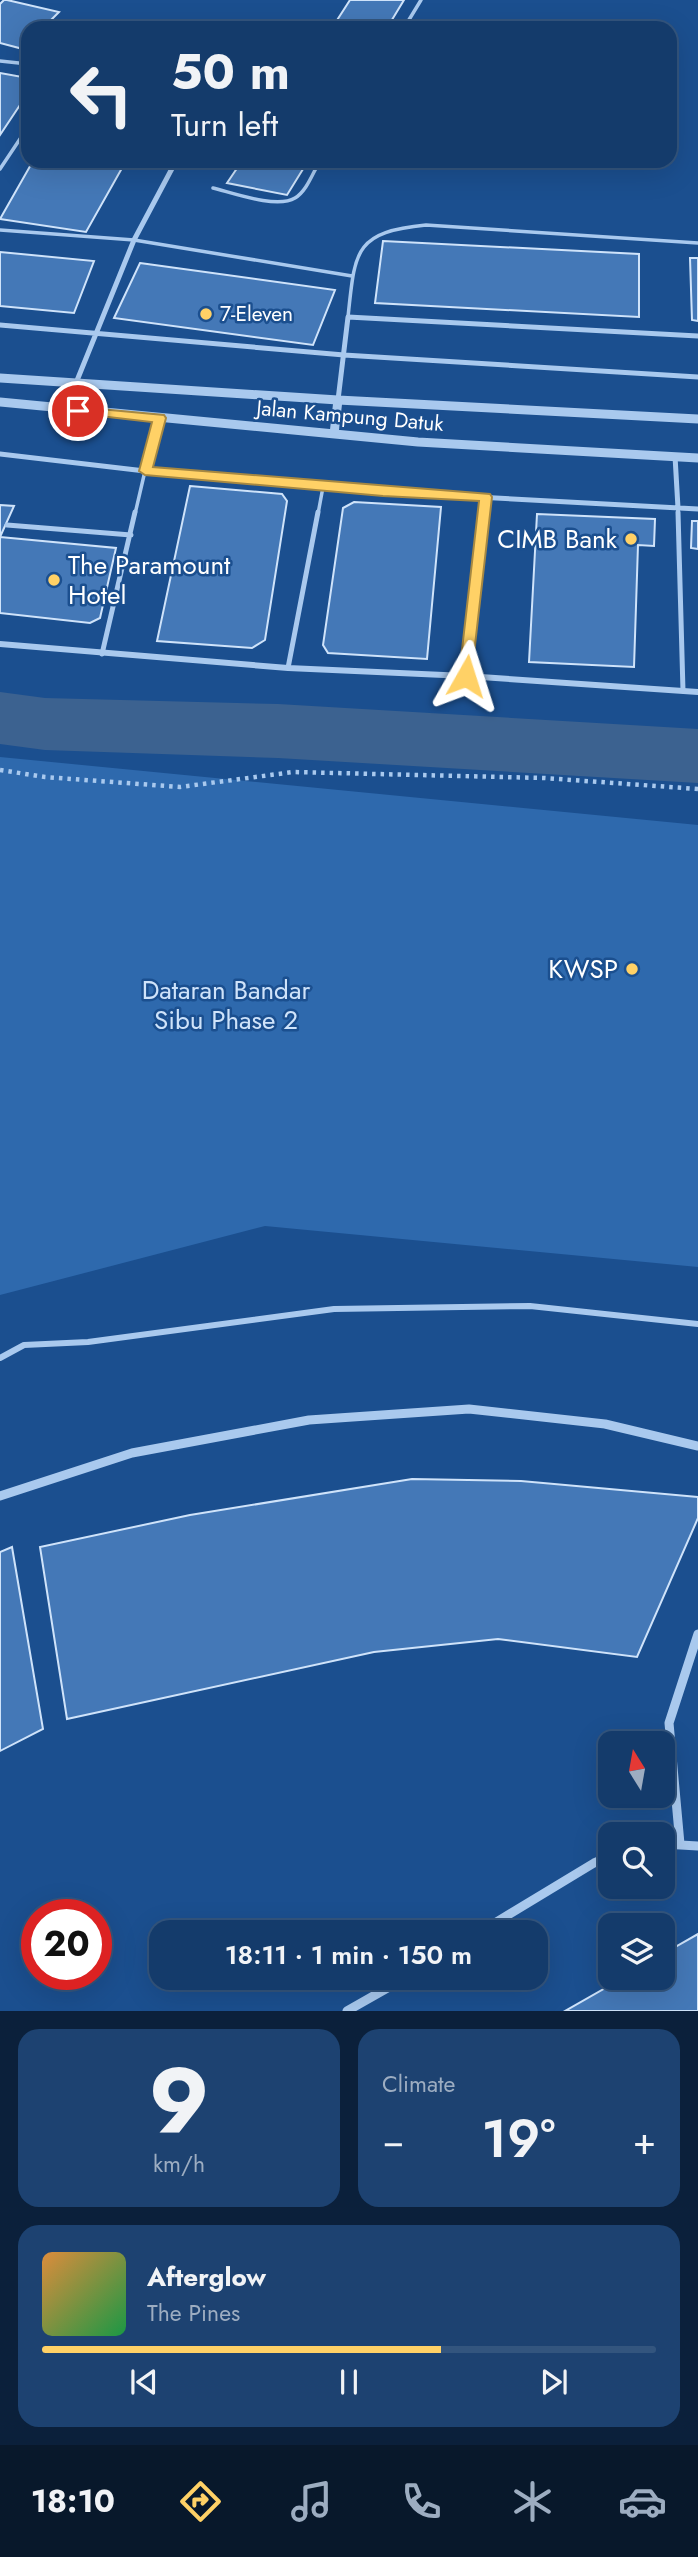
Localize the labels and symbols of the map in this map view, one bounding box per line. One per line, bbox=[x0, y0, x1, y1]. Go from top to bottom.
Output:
place label: 7-Eleven bbox=[220, 299, 293, 329]
marker: 7-Eleven bbox=[198, 306, 214, 322]
pin bbox=[48, 381, 108, 441]
street label: Jalan Kampung Datuk bbox=[252, 393, 446, 439]
place label: CIMB Bank bbox=[497, 520, 618, 558]
marker: CIMB Bank bbox=[623, 531, 639, 547]
place label: The Paramount Hotel bbox=[68, 546, 231, 614]
marker: The Paramount Hotel bbox=[46, 572, 62, 588]
position arrow bbox=[429, 639, 503, 713]
place label: KWSP bbox=[548, 950, 618, 988]
marker: KWSP bbox=[624, 961, 640, 977]
park label: Dataran Bandar Sibu Phase 2 bbox=[142, 971, 310, 1039]
north arrow bbox=[598, 1731, 676, 1808]
speed limit sign: 20 bbox=[21, 1899, 112, 1990]

